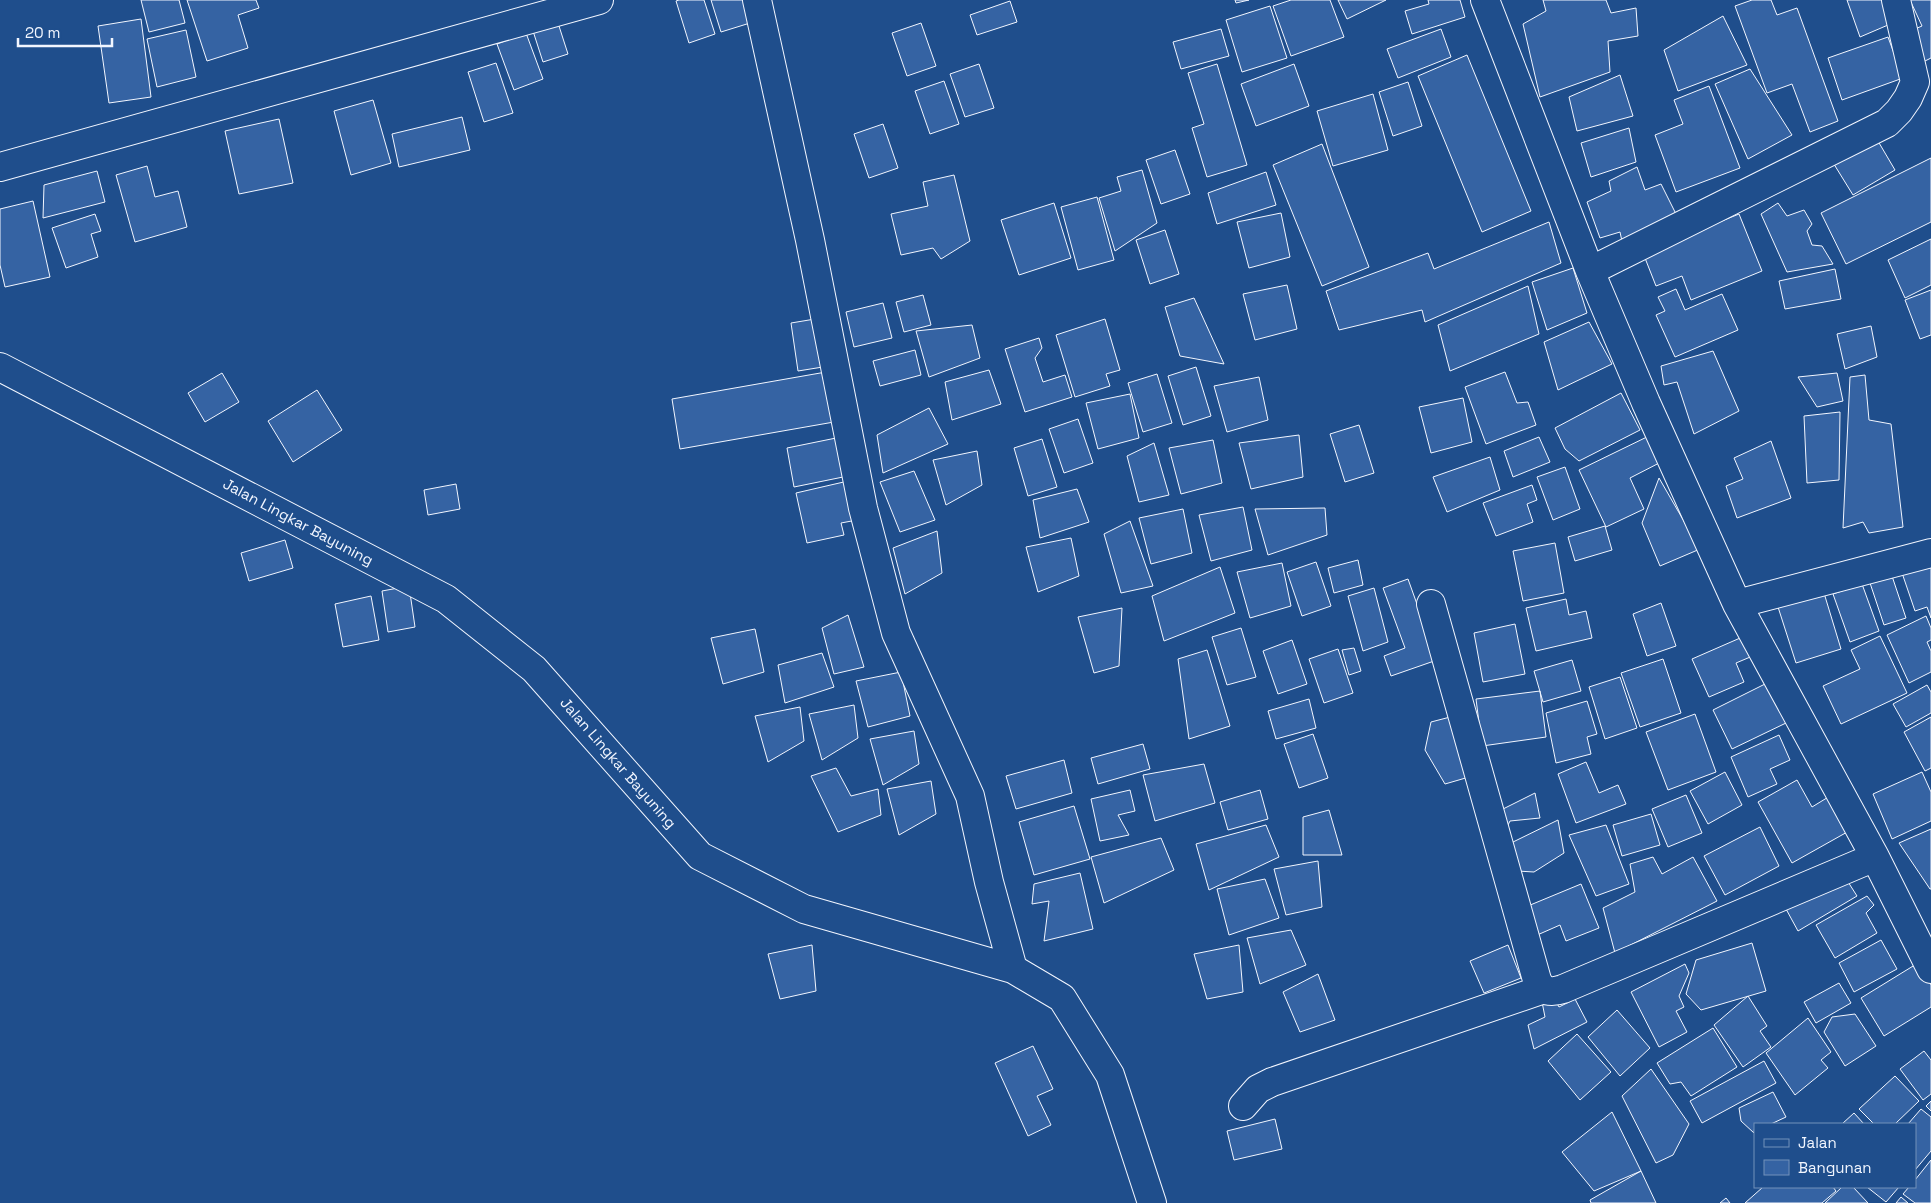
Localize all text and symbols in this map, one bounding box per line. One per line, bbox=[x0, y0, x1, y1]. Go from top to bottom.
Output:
scale bar bbox=[18, 15, 111, 47]
text: 20 m bbox=[25, 23, 60, 42]
street label: Jalan Lingkar Bayuning bbox=[220, 474, 377, 569]
street label: Jalan Lingkar Bayuning bbox=[556, 693, 681, 832]
legend bbox=[1754, 1123, 1916, 1188]
text: Jalan bbox=[1798, 1133, 1837, 1152]
text: Bangunan bbox=[1798, 1158, 1872, 1177]

